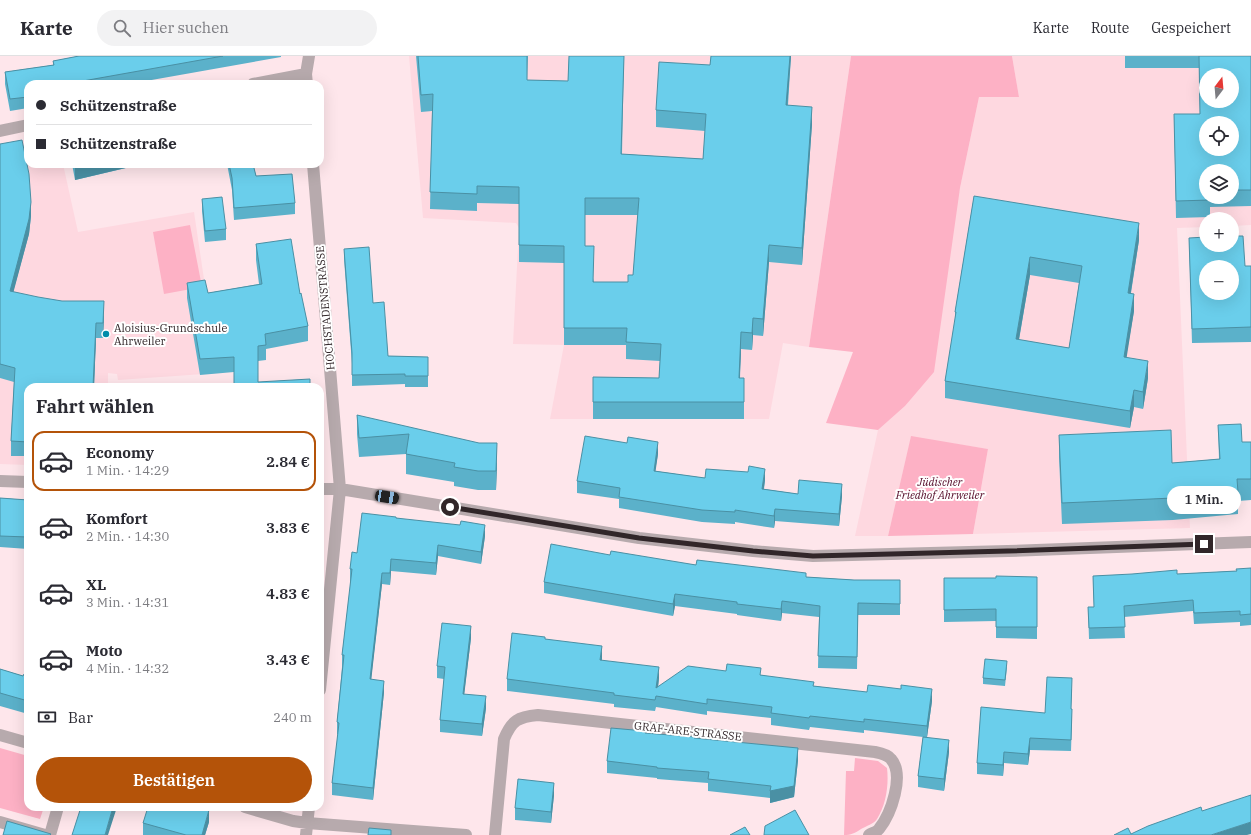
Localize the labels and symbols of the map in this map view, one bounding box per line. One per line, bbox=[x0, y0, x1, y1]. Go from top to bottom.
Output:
north arrow bbox=[1199, 68, 1239, 108]
street label: HOCHSTADENSTRASSE bbox=[313, 245, 337, 371]
place label: Aloisius-Grundschule Ahrweiler bbox=[114, 321, 227, 348]
marker: Aloisius-Grundschule Ahrweiler bbox=[101, 329, 111, 339]
park label: Jüdischer Friedhof Ahrweiler bbox=[895, 475, 985, 502]
callout: 1 Min. bbox=[1167, 486, 1241, 514]
car bbox=[374, 489, 400, 505]
route start bbox=[441, 498, 459, 516]
route end bbox=[1195, 535, 1213, 553]
street label: GRAF-ARE-STRASSE bbox=[634, 718, 742, 744]

